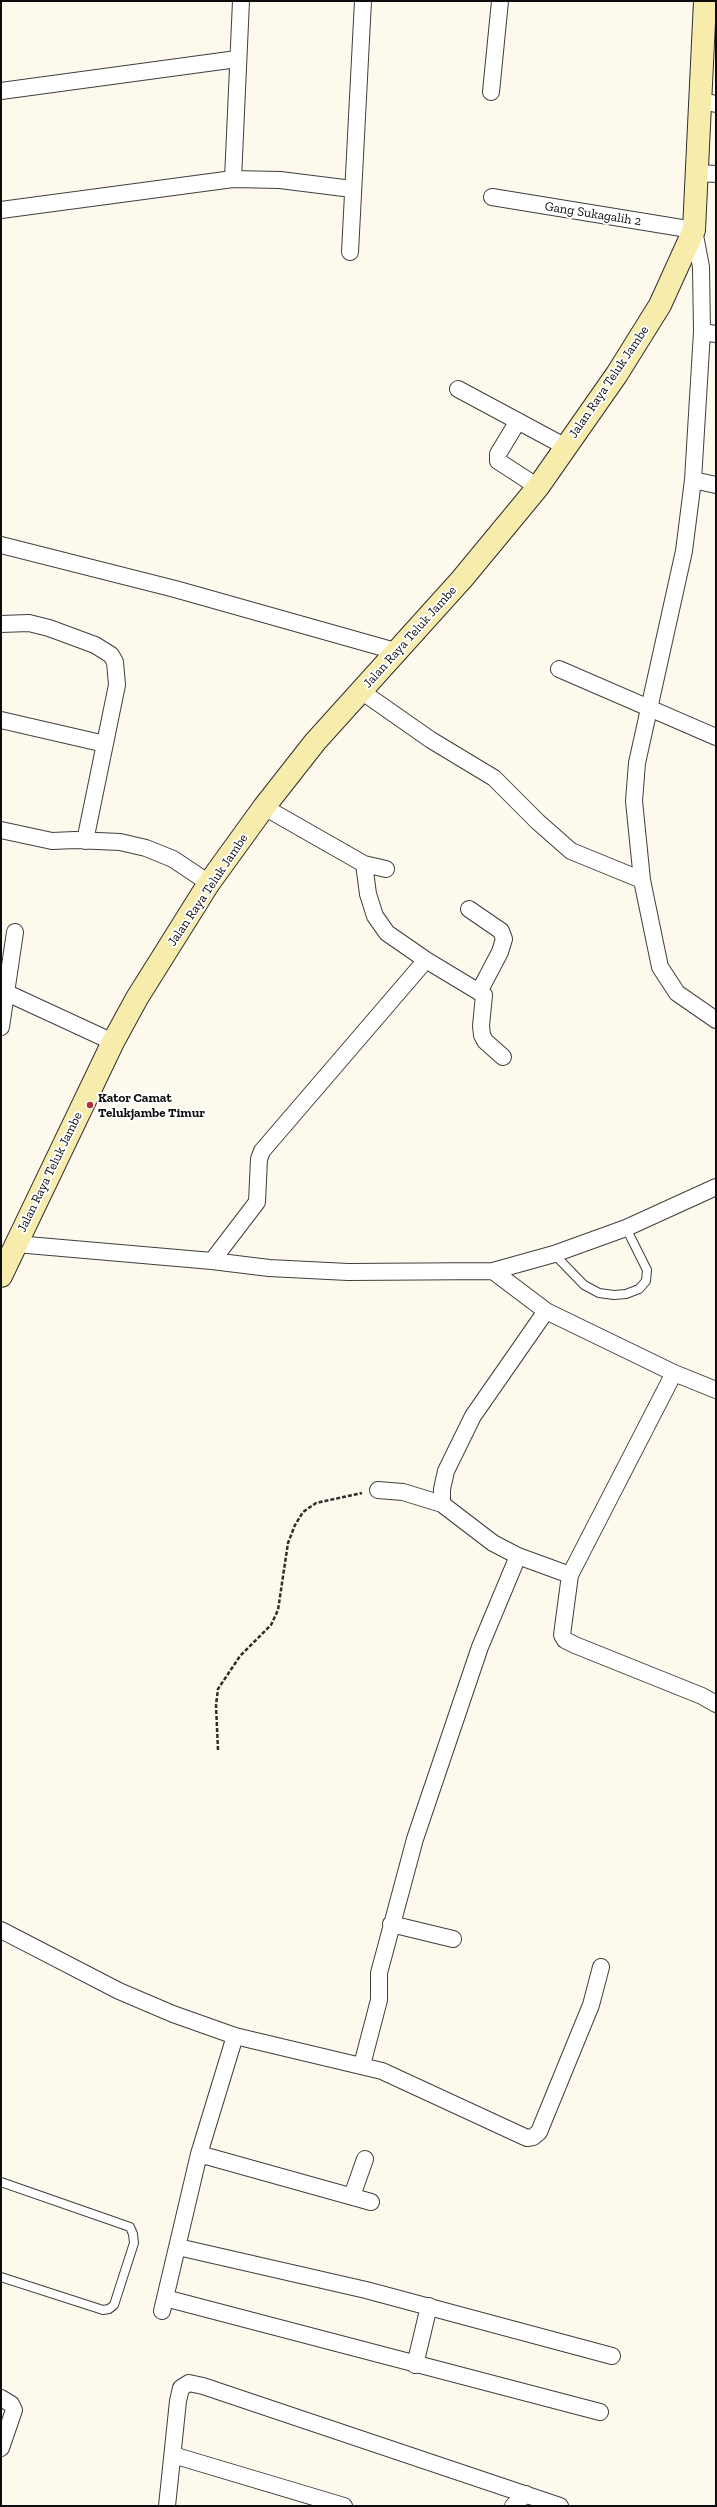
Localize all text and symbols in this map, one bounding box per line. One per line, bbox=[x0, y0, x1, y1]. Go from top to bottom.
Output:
street label: Gang Sukagalih 2 bbox=[544, 199, 642, 229]
street label: Jalan Raya Teluk Jambe bbox=[566, 323, 652, 441]
street label: Jalan Raya Teluk Jambe bbox=[360, 583, 460, 691]
street label: Jalan Raya Teluk Jambe bbox=[165, 831, 251, 949]
place label: Kator Camat Telukjambe Timur bbox=[98, 1090, 205, 1121]
marker: Kator Camat Telukjambe Timur bbox=[85, 1100, 95, 1110]
street label: Jalan Raya Teluk Jambe bbox=[14, 1109, 86, 1235]

